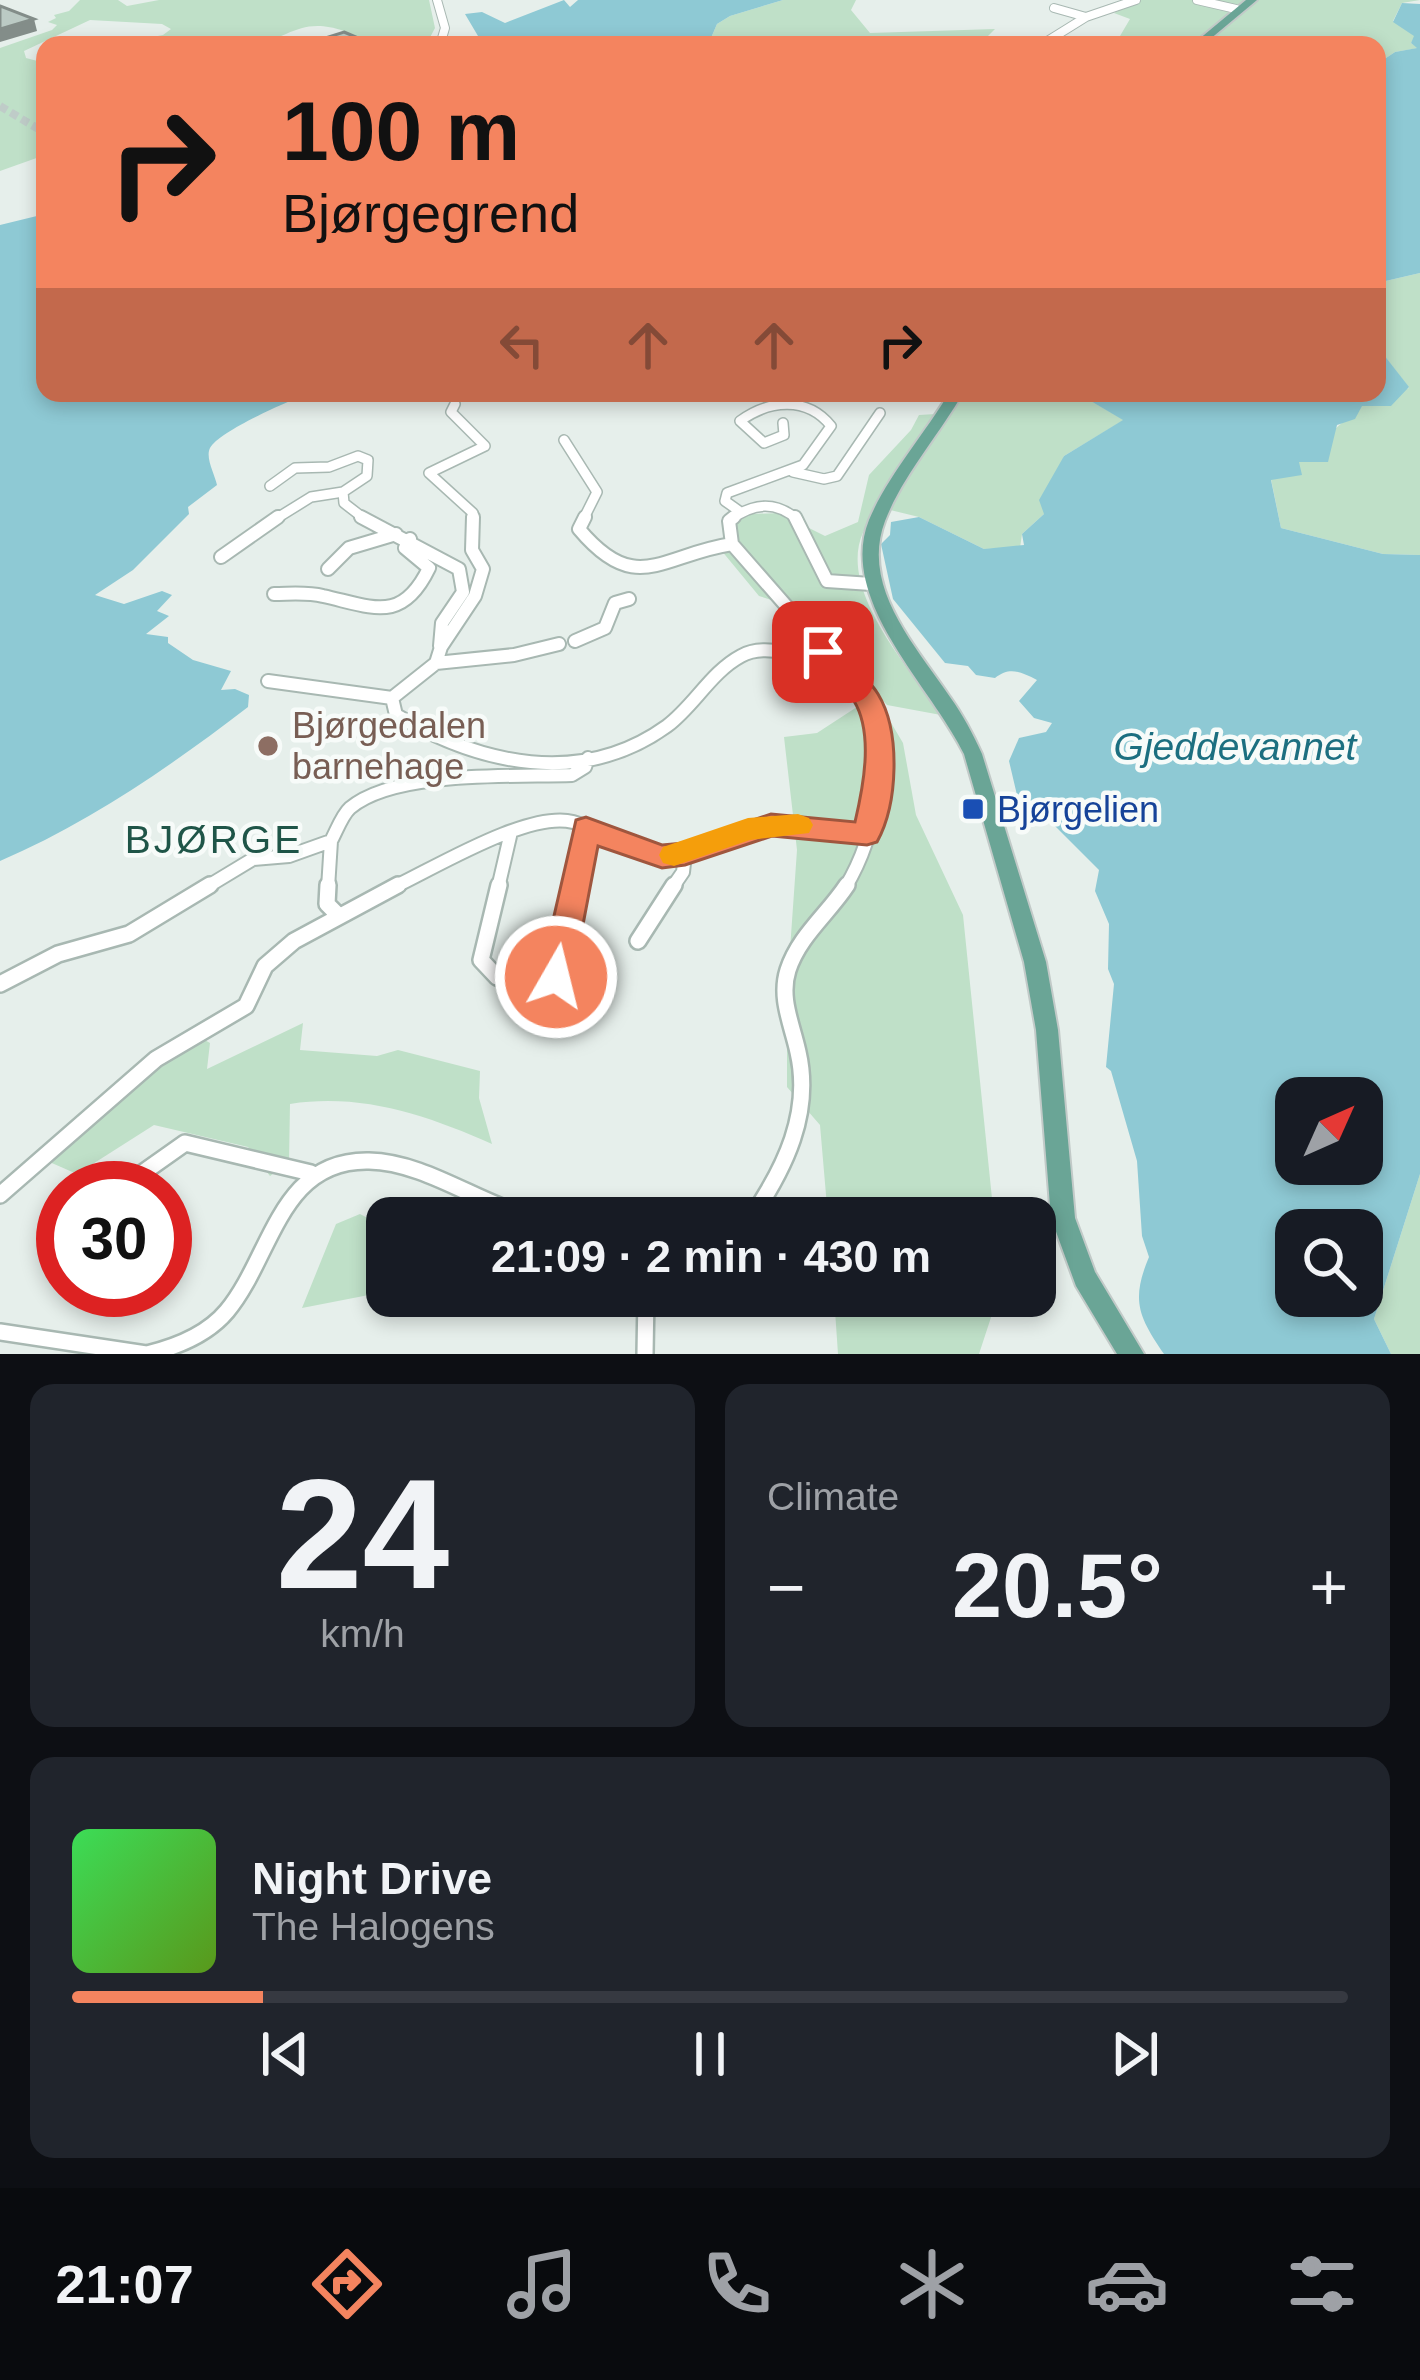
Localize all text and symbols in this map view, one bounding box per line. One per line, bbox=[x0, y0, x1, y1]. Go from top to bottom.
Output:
icon: right bbox=[84, 84, 240, 240]
text: 100 m bbox=[282, 84, 520, 178]
text: Bjørgegrend bbox=[282, 183, 579, 243]
icon: left bbox=[489, 312, 555, 378]
icon: ahead bbox=[615, 312, 681, 378]
icon: ahead bbox=[741, 312, 807, 378]
icon: right bbox=[867, 312, 933, 378]
pin bbox=[772, 601, 874, 703]
icon: arrive bbox=[790, 619, 856, 685]
place label: Bjørgedalen barnehage bbox=[292, 705, 486, 787]
water label: Gjeddevannet bbox=[1114, 725, 1359, 768]
marker: Bjørgedalen barnehage bbox=[255, 733, 281, 759]
place label: Bjørgelien bbox=[997, 789, 1159, 830]
marker: Bjørgelien bbox=[960, 796, 986, 822]
district label: BJØRGE bbox=[125, 818, 303, 861]
position arrow bbox=[493, 914, 619, 1040]
north arrow bbox=[1275, 1077, 1383, 1185]
map controls bbox=[1275, 1077, 1383, 1317]
speed limit sign: 30 bbox=[36, 1161, 192, 1317]
button: search bbox=[1275, 1209, 1383, 1317]
text: 21:09 · 2 min · 430 m bbox=[491, 1231, 931, 1282]
text: 24 bbox=[276, 1447, 449, 1621]
text: Climate bbox=[767, 1475, 899, 1518]
text: 20.5° bbox=[952, 1536, 1163, 1636]
text: − bbox=[767, 1550, 806, 1624]
text: + bbox=[1309, 1550, 1348, 1624]
text: km/h bbox=[320, 1612, 405, 1655]
text: Night Drive bbox=[252, 1853, 492, 1904]
text: The Halogens bbox=[252, 1905, 495, 1948]
icon: previous bbox=[252, 2021, 318, 2087]
icon: pause bbox=[677, 2021, 743, 2087]
icon: next bbox=[1102, 2021, 1168, 2087]
icon: directions bbox=[305, 2242, 389, 2326]
icon: music bbox=[500, 2242, 584, 2326]
icon: phone bbox=[695, 2242, 779, 2326]
icon: climate bbox=[890, 2242, 974, 2326]
icon: car bbox=[1085, 2242, 1169, 2326]
icon: filters bbox=[1280, 2242, 1364, 2326]
text: 21:07 bbox=[56, 2254, 194, 2314]

